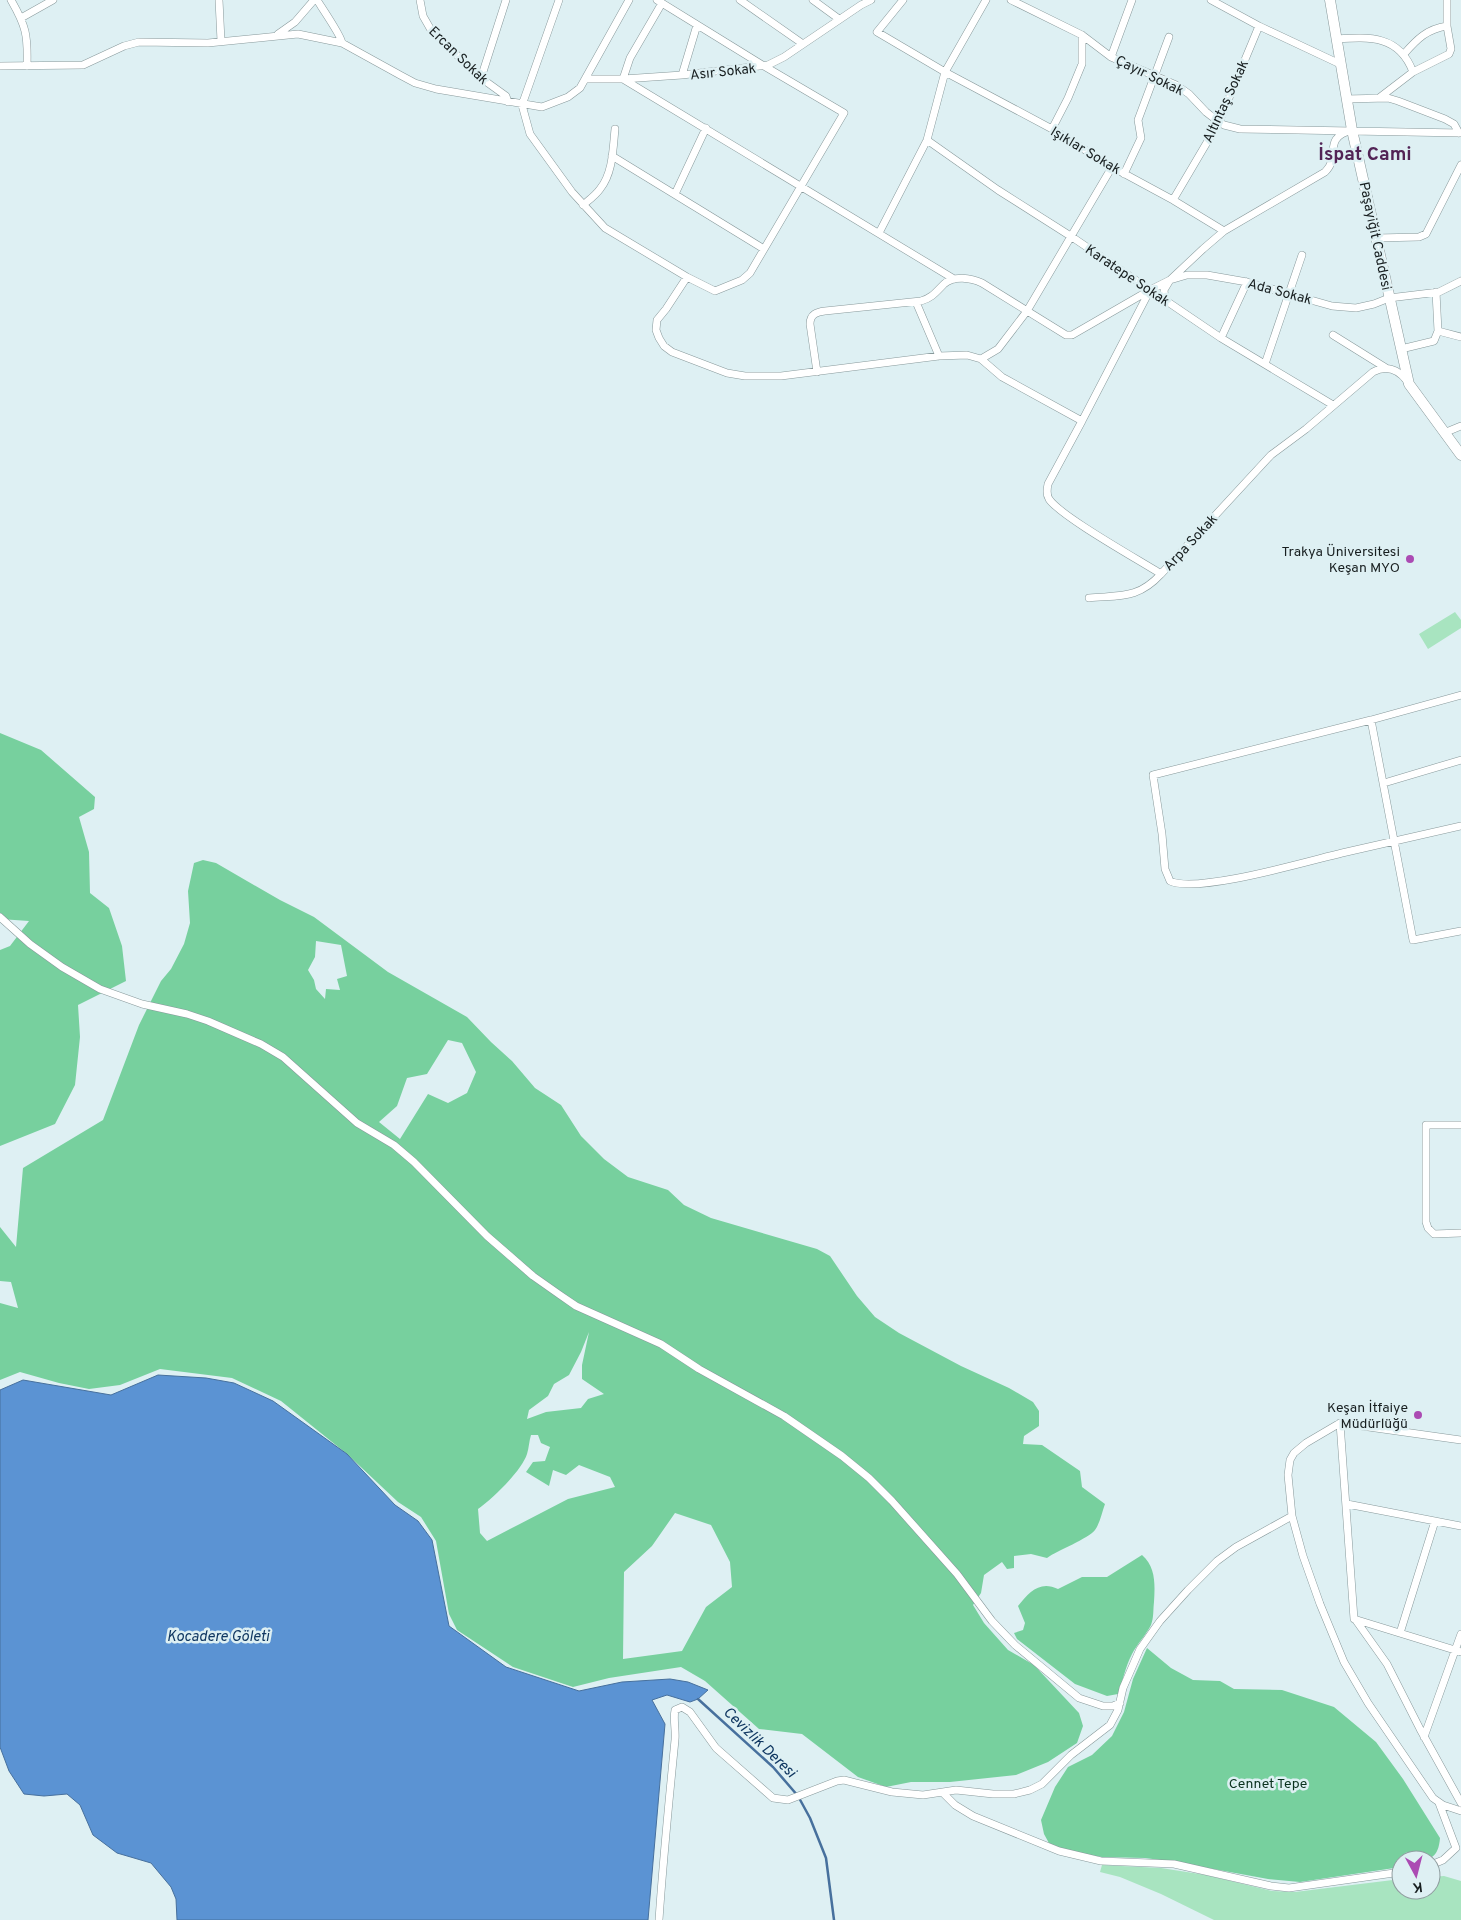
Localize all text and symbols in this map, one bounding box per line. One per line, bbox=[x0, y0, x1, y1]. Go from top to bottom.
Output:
street label: Ercan Sokak bbox=[424, 23, 491, 89]
street label: Çayır Sokak bbox=[1112, 52, 1186, 100]
street label: Altıntaş Sokak bbox=[1200, 58, 1253, 146]
street label: Asır Sokak bbox=[689, 61, 757, 84]
street label: Işıklar Sokak bbox=[1047, 124, 1123, 179]
district label: İspat Cami bbox=[1318, 142, 1412, 167]
street label: Paşayiğit Caddesi bbox=[1355, 180, 1394, 292]
street label: Karatepe Sokak bbox=[1082, 242, 1173, 311]
street label: Ada Sokak bbox=[1246, 276, 1314, 309]
street label: Arpa Sokak bbox=[1161, 511, 1222, 575]
place label: Trakya Üniversitesi Keşan MYO bbox=[1282, 543, 1400, 577]
marker: Trakya Üniversitesi Keşan MYO bbox=[1404, 553, 1416, 565]
place label: Keşan İtfaiye Müdürlüğü bbox=[1327, 1399, 1408, 1433]
marker: Keşan İtfaiye Müdürlüğü bbox=[1412, 1409, 1424, 1421]
water label: Kocadere Göleti bbox=[167, 1628, 270, 1647]
water label: Cevizlik Deresi bbox=[718, 1703, 800, 1784]
park label: Cennet Tepe bbox=[1229, 1776, 1307, 1793]
north arrow bbox=[1391, 1850, 1441, 1900]
text: K bbox=[1411, 1877, 1423, 1895]

